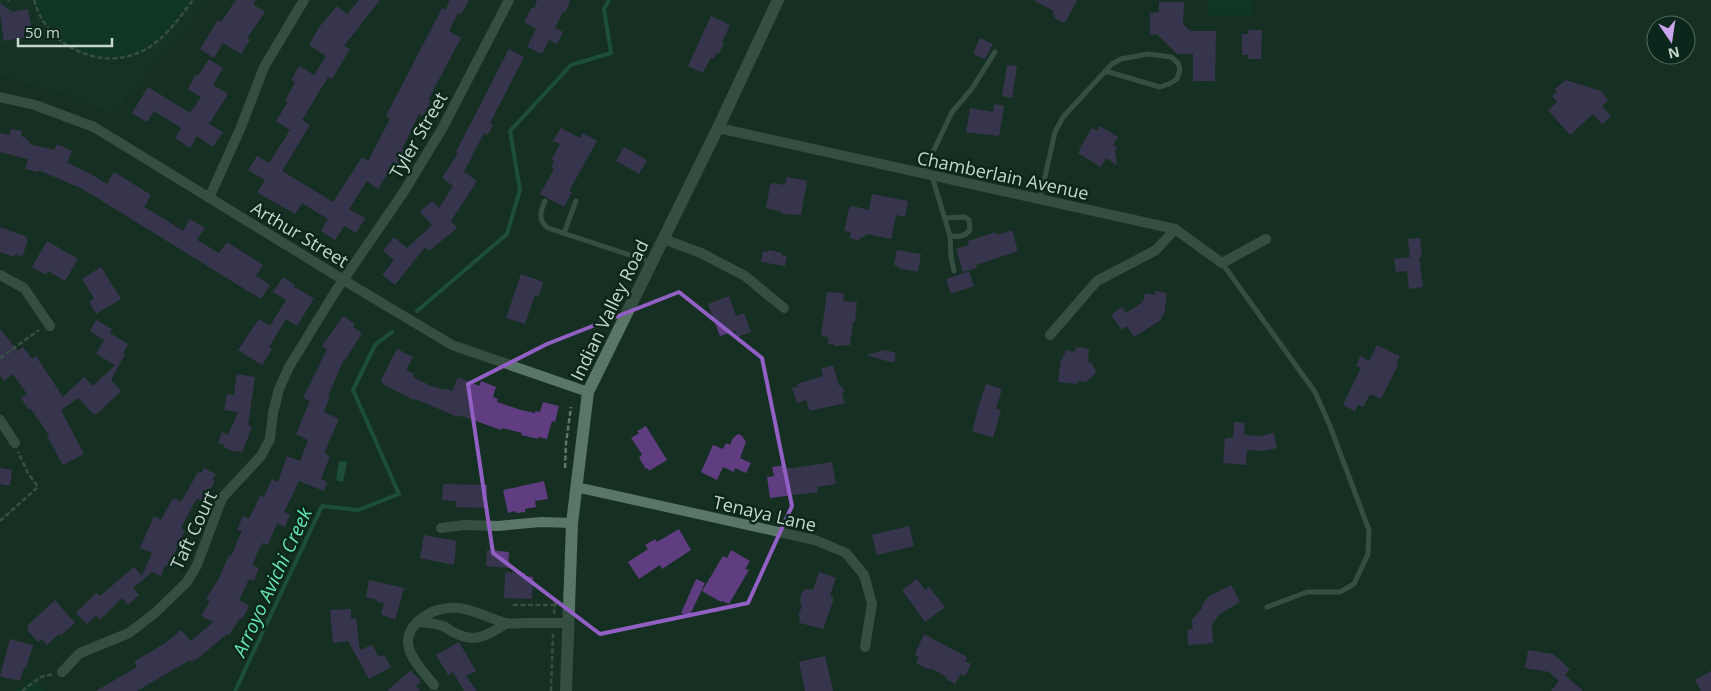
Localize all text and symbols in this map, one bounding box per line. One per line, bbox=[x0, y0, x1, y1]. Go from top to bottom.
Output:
scale bar bbox=[18, 15, 111, 47]
north arrow bbox=[1646, 15, 1696, 65]
text: 50 m bbox=[25, 22, 60, 42]
text: N bbox=[1666, 43, 1682, 64]
street label: Tyler Street bbox=[384, 87, 452, 183]
street label: Chamberlain Avenue bbox=[915, 145, 1091, 205]
street label: Arthur Street bbox=[247, 196, 353, 272]
street label: Indian Valley Road bbox=[564, 236, 654, 384]
street label: Taft Court bbox=[164, 487, 222, 573]
street label: Tenaya Lane bbox=[711, 489, 819, 537]
water label: Arroyo Avichi Creek bbox=[225, 503, 318, 662]

